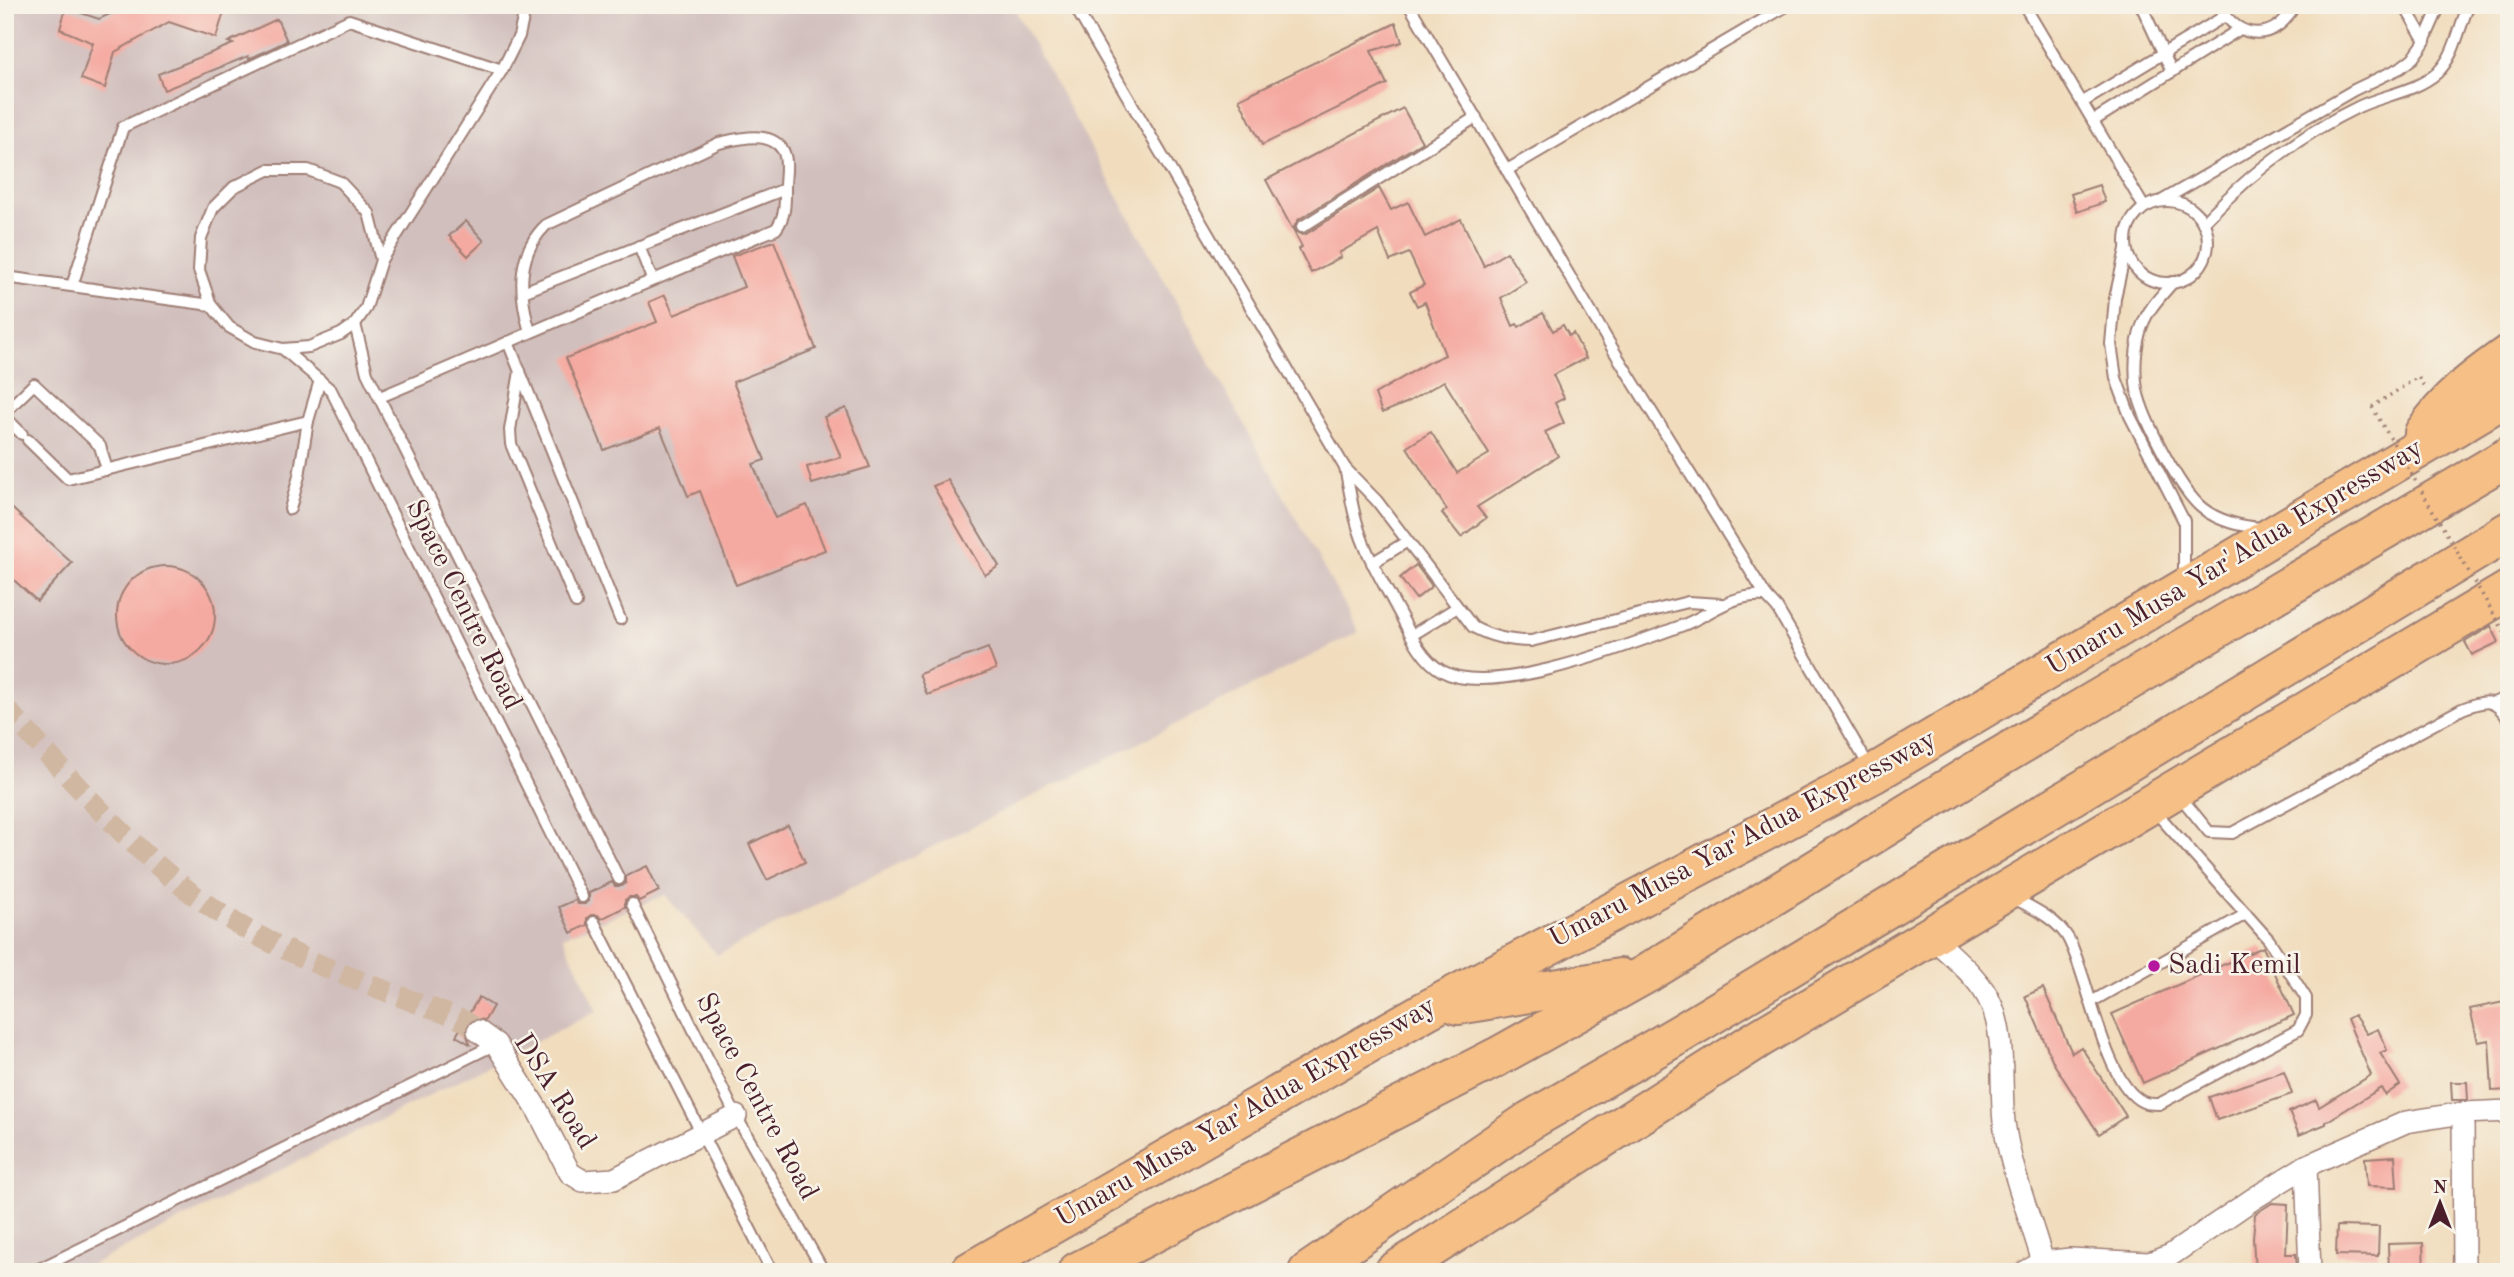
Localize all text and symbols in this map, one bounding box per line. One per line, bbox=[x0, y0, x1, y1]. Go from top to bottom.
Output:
street label: Umaru Musa Yar'Adua Expressway bbox=[2042, 434, 2428, 682]
street label: Space Centre Road bbox=[400, 496, 526, 714]
street label: Umaru Musa Yar'Adua Expressway bbox=[1545, 726, 1941, 954]
place label: Sadi Kemil bbox=[2168, 952, 2301, 980]
marker: Sadi Kemil bbox=[2146, 958, 2162, 974]
street label: Space Centre Road bbox=[690, 989, 822, 1205]
street label: Umaru Musa Yar'Adua Expressway bbox=[1051, 992, 1441, 1234]
street label: DSA Road bbox=[508, 1029, 600, 1155]
north arrow bbox=[2406, 1168, 2476, 1238]
text: N bbox=[2433, 1179, 2448, 1198]

